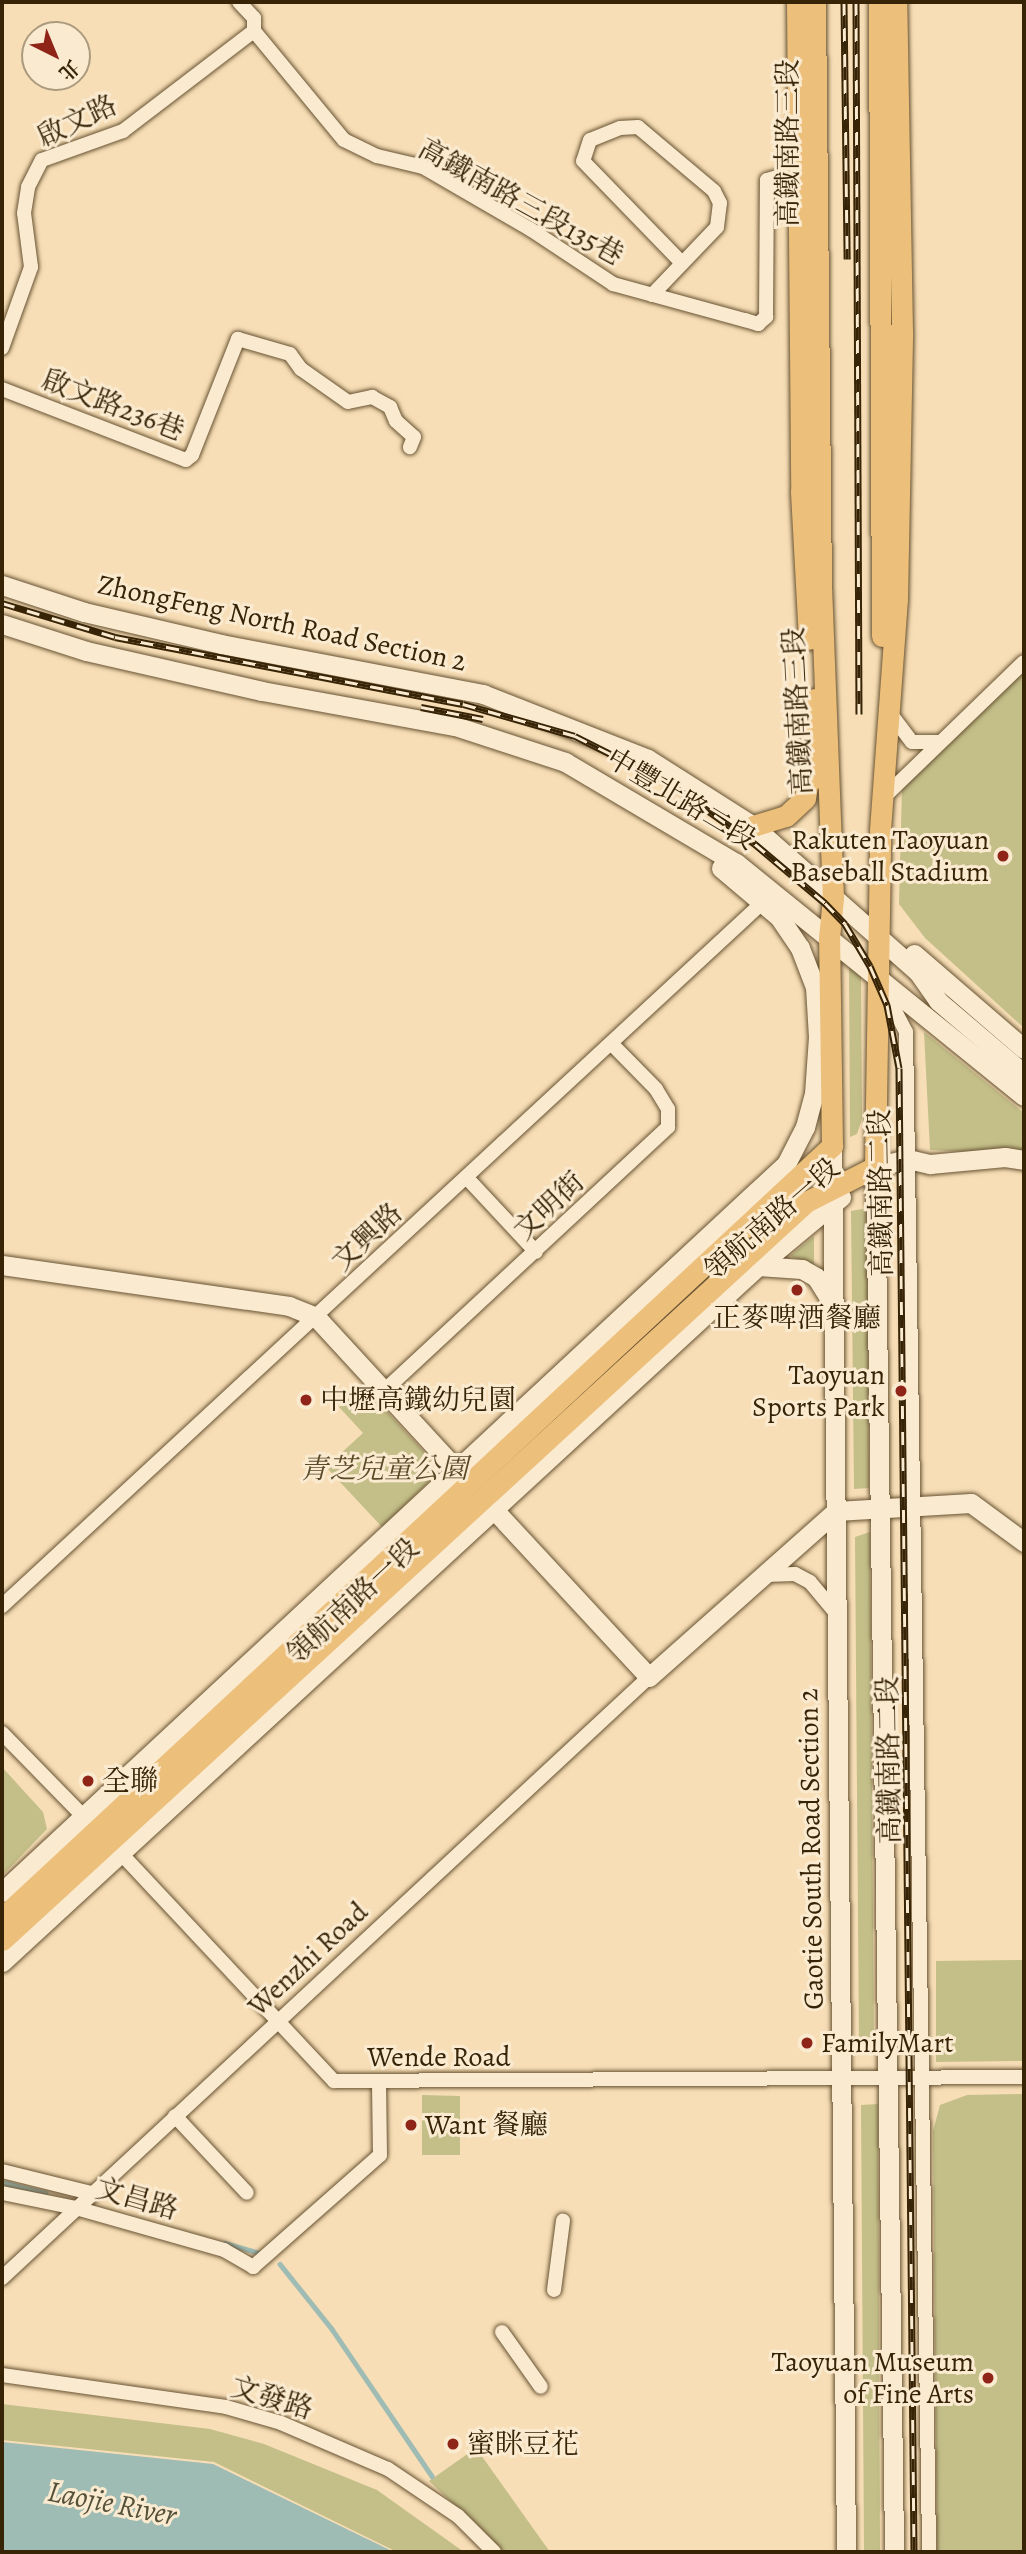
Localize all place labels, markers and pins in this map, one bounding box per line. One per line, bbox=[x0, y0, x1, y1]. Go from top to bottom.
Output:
place label: Rakuten Taoyuan Baseball Stadium bbox=[790, 823, 989, 889]
marker: Rakuten Taoyuan Baseball Stadium bbox=[995, 848, 1011, 864]
marker: 正麥啤酒餐廳 bbox=[789, 1282, 805, 1298]
place label: 正麥啤酒餐廳 bbox=[713, 1301, 881, 1335]
place label: Taoyuan Sports Park bbox=[752, 1358, 885, 1424]
marker: Taoyuan Sports Park bbox=[891, 1381, 911, 1401]
place label: 中壢高鐵幼兒園 bbox=[320, 1383, 516, 1417]
marker: 中壢高鐵幼兒園 bbox=[298, 1392, 314, 1408]
place label: 全聯 bbox=[102, 1764, 158, 1798]
marker: 全聯 bbox=[80, 1773, 96, 1789]
place label: FamilyMart bbox=[821, 2026, 954, 2060]
marker: FamilyMart bbox=[799, 2035, 815, 2051]
place label: Want 餐廳 bbox=[425, 2108, 548, 2142]
marker: Want 餐廳 bbox=[403, 2117, 419, 2133]
place label: Taoyuan Museum of Fine Arts bbox=[771, 2345, 974, 2411]
marker: Taoyuan Museum of Fine Arts bbox=[980, 2370, 996, 2386]
place label: 蜜眯豆花 bbox=[467, 2427, 579, 2461]
marker: 蜜眯豆花 bbox=[445, 2436, 461, 2452]

